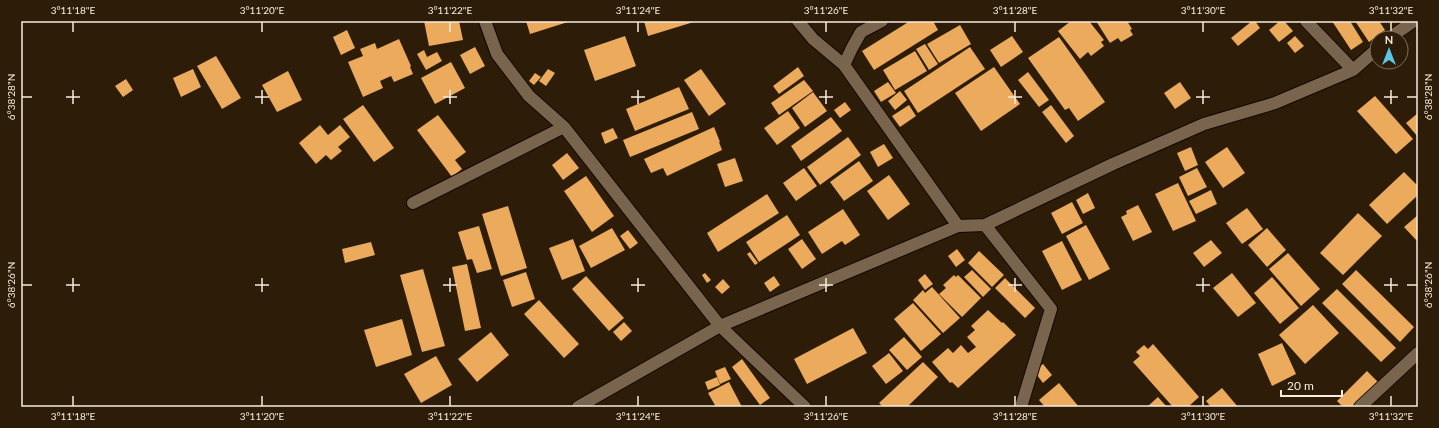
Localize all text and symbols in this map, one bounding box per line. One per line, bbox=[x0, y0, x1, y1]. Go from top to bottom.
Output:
text: 3°11'18"E bbox=[51, 4, 96, 16]
text: 3°11'20"E bbox=[240, 4, 285, 16]
text: 3°11'22"E bbox=[428, 4, 473, 16]
text: 3°11'24"E bbox=[616, 4, 661, 16]
text: 3°11'26"E bbox=[804, 4, 849, 16]
text: 3°11'28"E bbox=[993, 4, 1038, 16]
text: 3°11'30"E bbox=[1181, 4, 1226, 16]
text: 3°11'32"E bbox=[1369, 4, 1414, 16]
north arrow bbox=[1369, 30, 1409, 70]
text: N bbox=[1385, 33, 1393, 46]
text: 6°38'28"N bbox=[5, 74, 17, 120]
text: 6°38'28"N bbox=[1422, 74, 1434, 120]
text: 6°38'26"N bbox=[5, 262, 17, 308]
text: 6°38'26"N bbox=[1422, 262, 1434, 308]
scale bar bbox=[1281, 372, 1342, 398]
text: 20 m bbox=[1287, 378, 1314, 393]
text: 3°11'18"E bbox=[51, 410, 96, 422]
text: 3°11'20"E bbox=[240, 410, 285, 422]
text: 3°11'22"E bbox=[428, 410, 473, 422]
text: 3°11'24"E bbox=[616, 410, 661, 422]
text: 3°11'26"E bbox=[804, 410, 849, 422]
text: 3°11'28"E bbox=[993, 410, 1038, 422]
text: 3°11'30"E bbox=[1181, 410, 1226, 422]
text: 3°11'32"E bbox=[1369, 410, 1414, 422]

